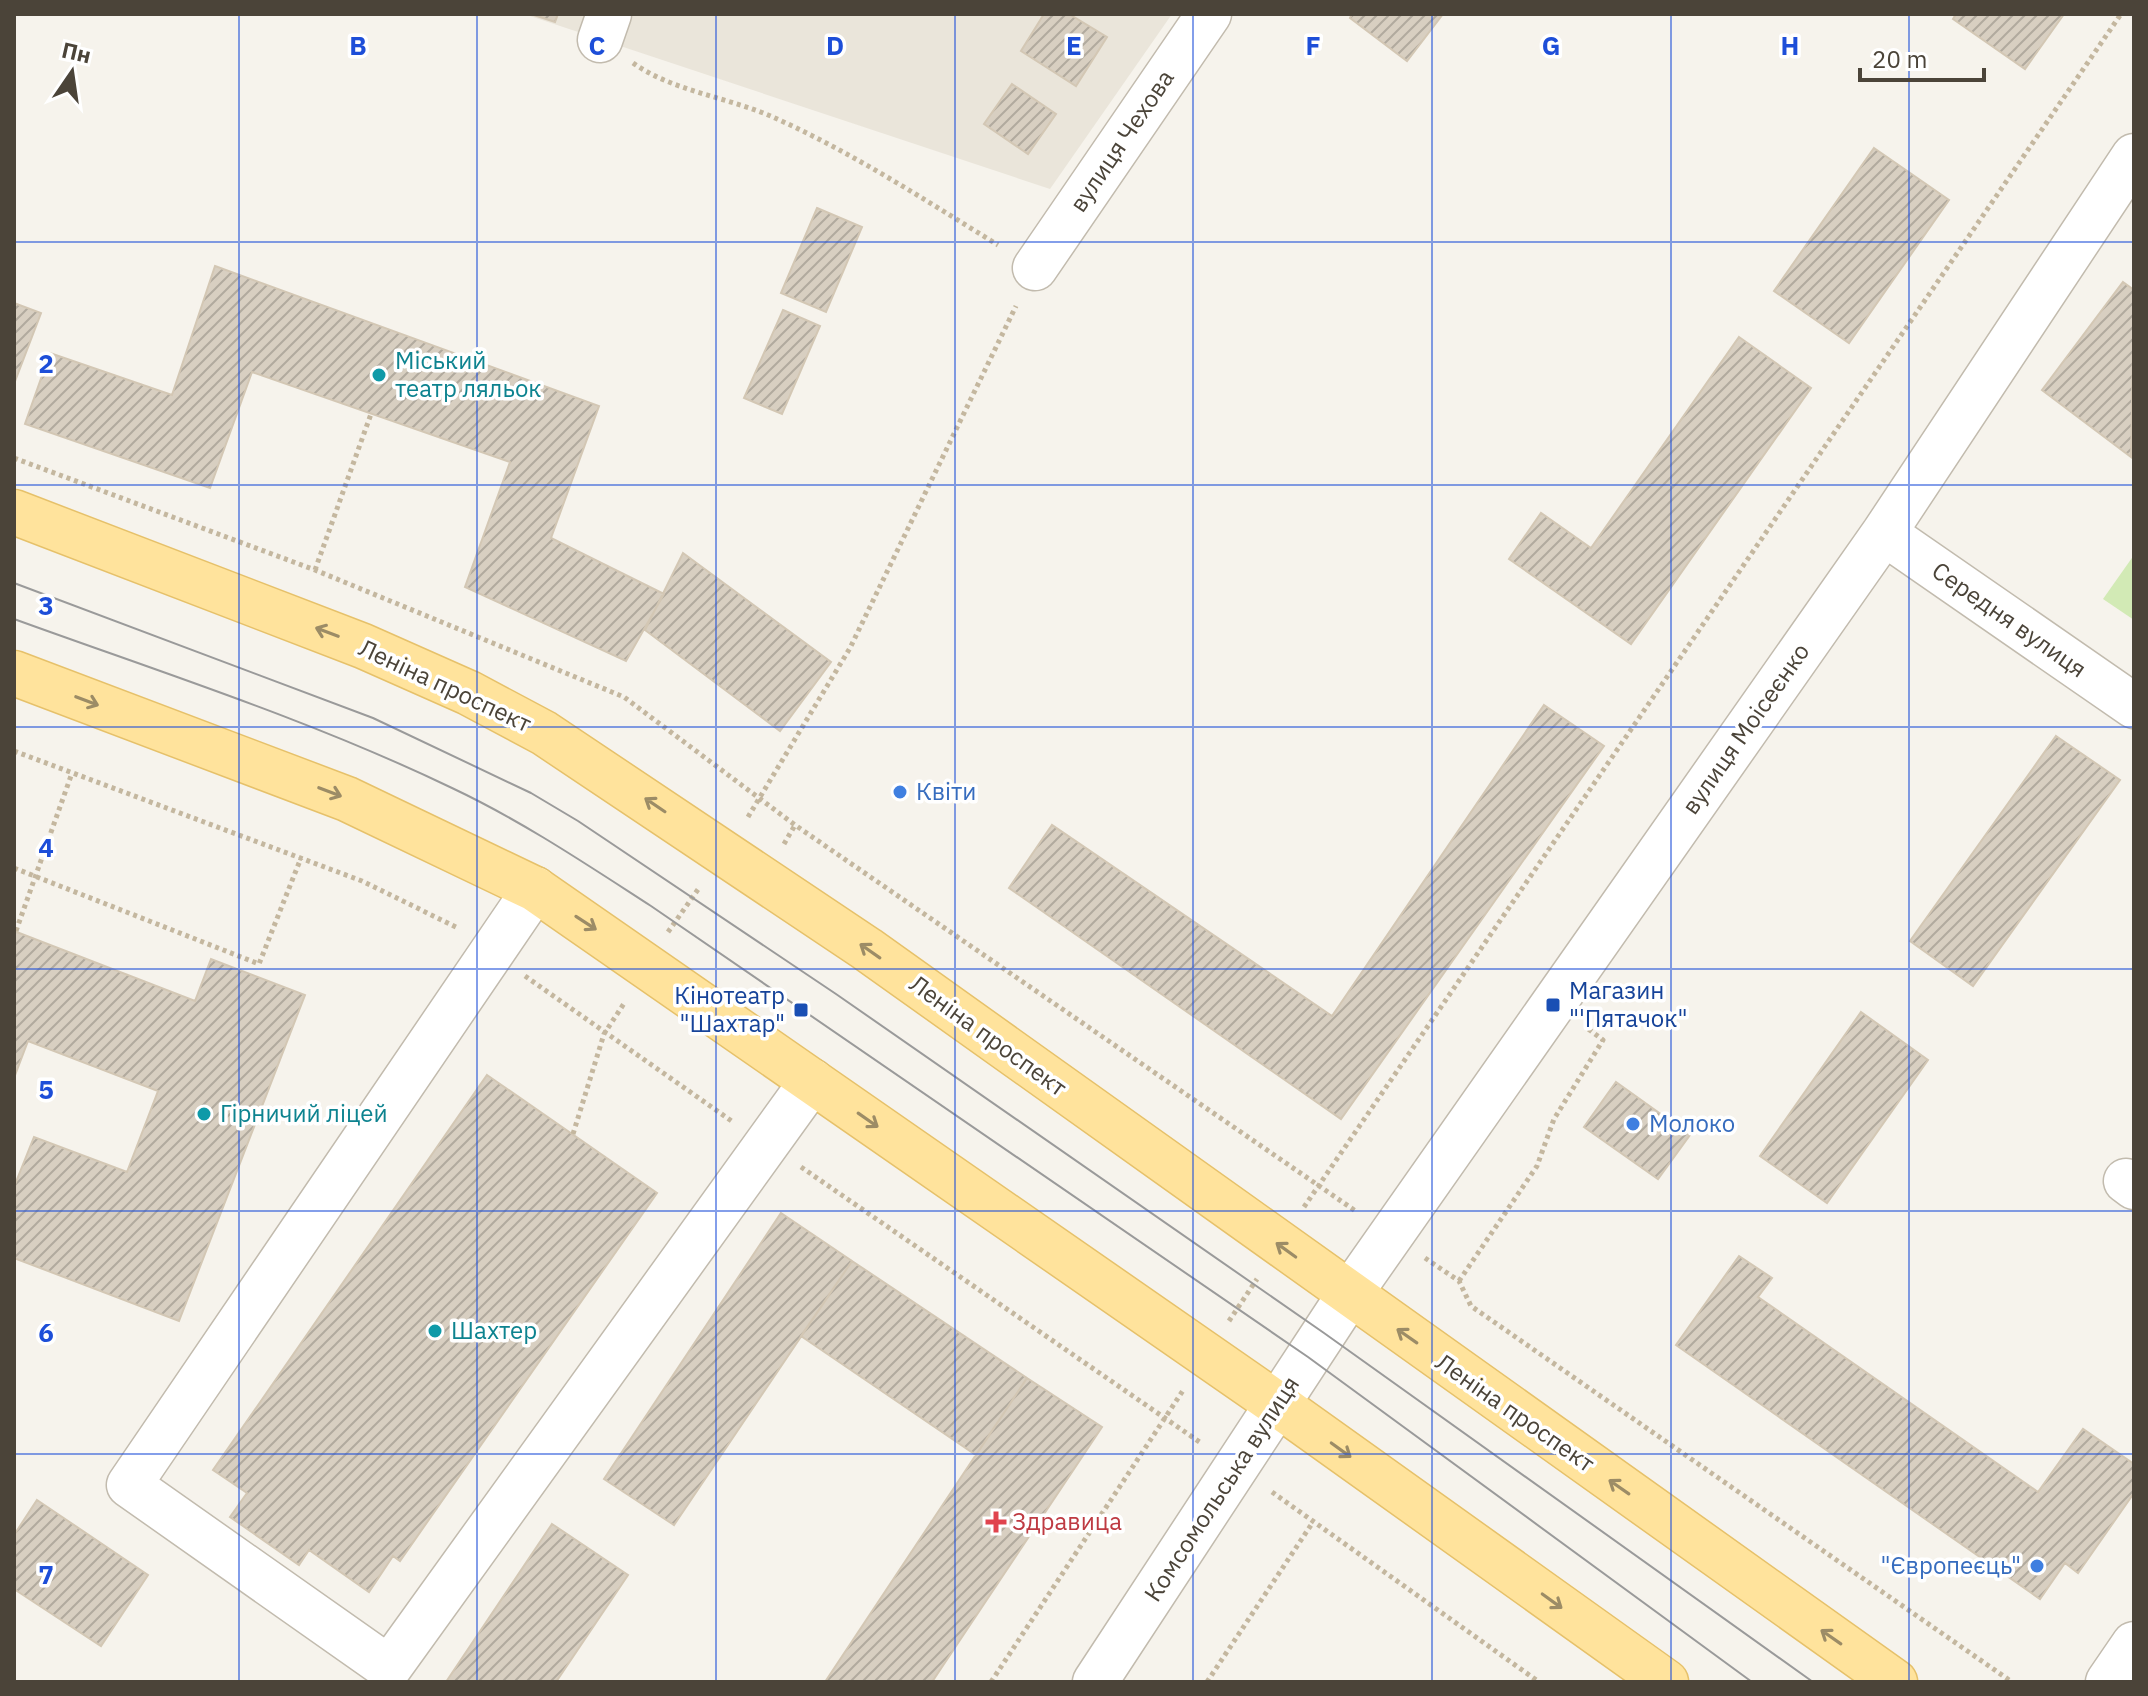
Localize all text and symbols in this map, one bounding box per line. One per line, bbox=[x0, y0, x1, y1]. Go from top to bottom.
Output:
text: B bbox=[349, 28, 367, 62]
text: C bbox=[589, 28, 606, 62]
text: D bbox=[826, 28, 844, 62]
text: E bbox=[1066, 28, 1082, 62]
text: F bbox=[1305, 28, 1321, 62]
text: G bbox=[1542, 28, 1560, 62]
text: H bbox=[1781, 28, 1799, 62]
north arrow bbox=[32, 32, 112, 112]
scale bar bbox=[1860, 32, 1984, 82]
text: Пн bbox=[59, 35, 94, 69]
text: 20 m bbox=[1872, 43, 1927, 75]
street label: вулиця Чехова bbox=[1062, 63, 1181, 218]
place label: Міський театр ляльок bbox=[395, 344, 542, 404]
text: 2 bbox=[38, 346, 54, 380]
marker: Міський театр ляльок bbox=[370, 366, 388, 384]
street label: Середня вулиця bbox=[1926, 554, 2093, 684]
text: 3 bbox=[38, 588, 54, 622]
one-way arrow bbox=[315, 624, 340, 638]
street label: Леніна проспект bbox=[354, 631, 537, 739]
street label: вулиця Моісеєнко bbox=[1674, 636, 1816, 820]
one-way arrow bbox=[74, 695, 99, 709]
place label: Квіти bbox=[916, 775, 976, 807]
marker: Квіти bbox=[891, 783, 909, 801]
one-way arrow bbox=[317, 786, 342, 801]
one-way arrow bbox=[644, 797, 667, 813]
text: 4 bbox=[38, 830, 54, 864]
one-way arrow bbox=[575, 914, 597, 931]
one-way arrow bbox=[859, 943, 881, 959]
street label: Леніна проспект bbox=[904, 967, 1074, 1103]
place label: Магазин "'Пятачок" bbox=[1569, 974, 1688, 1034]
place label: Кінотеатр "Шахтар" bbox=[674, 979, 785, 1039]
marker: Магазин "'Пятачок" bbox=[1544, 996, 1562, 1014]
marker: Кінотеатр "Шахтар" bbox=[792, 1001, 810, 1019]
text: 5 bbox=[38, 1072, 54, 1106]
place label: Гірничий ліцей bbox=[220, 1097, 388, 1129]
marker: Гірничий ліцей bbox=[195, 1105, 213, 1123]
place label: Молоко bbox=[1649, 1107, 1735, 1139]
one-way arrow bbox=[856, 1112, 878, 1128]
marker: Молоко bbox=[1624, 1115, 1642, 1133]
one-way arrow bbox=[1275, 1242, 1297, 1258]
place label: Шахтер bbox=[451, 1314, 537, 1346]
text: 6 bbox=[38, 1315, 54, 1349]
marker: Шахтер bbox=[426, 1322, 444, 1340]
one-way arrow bbox=[1396, 1328, 1418, 1344]
street label: Леніна проспект bbox=[1430, 1345, 1601, 1479]
street label: Комсомольська вулиця bbox=[1136, 1370, 1306, 1607]
one-way arrow bbox=[1329, 1442, 1351, 1458]
one-way arrow bbox=[1608, 1478, 1630, 1495]
place label: Здравица bbox=[1012, 1505, 1122, 1537]
marker: Здравица bbox=[987, 1513, 1005, 1531]
place label: "Європеєць" bbox=[1881, 1549, 2021, 1581]
text: 7 bbox=[38, 1557, 54, 1591]
marker: "Європеєць" bbox=[2028, 1557, 2046, 1575]
one-way arrow bbox=[1541, 1593, 1563, 1609]
one-way arrow bbox=[1820, 1629, 1842, 1645]

